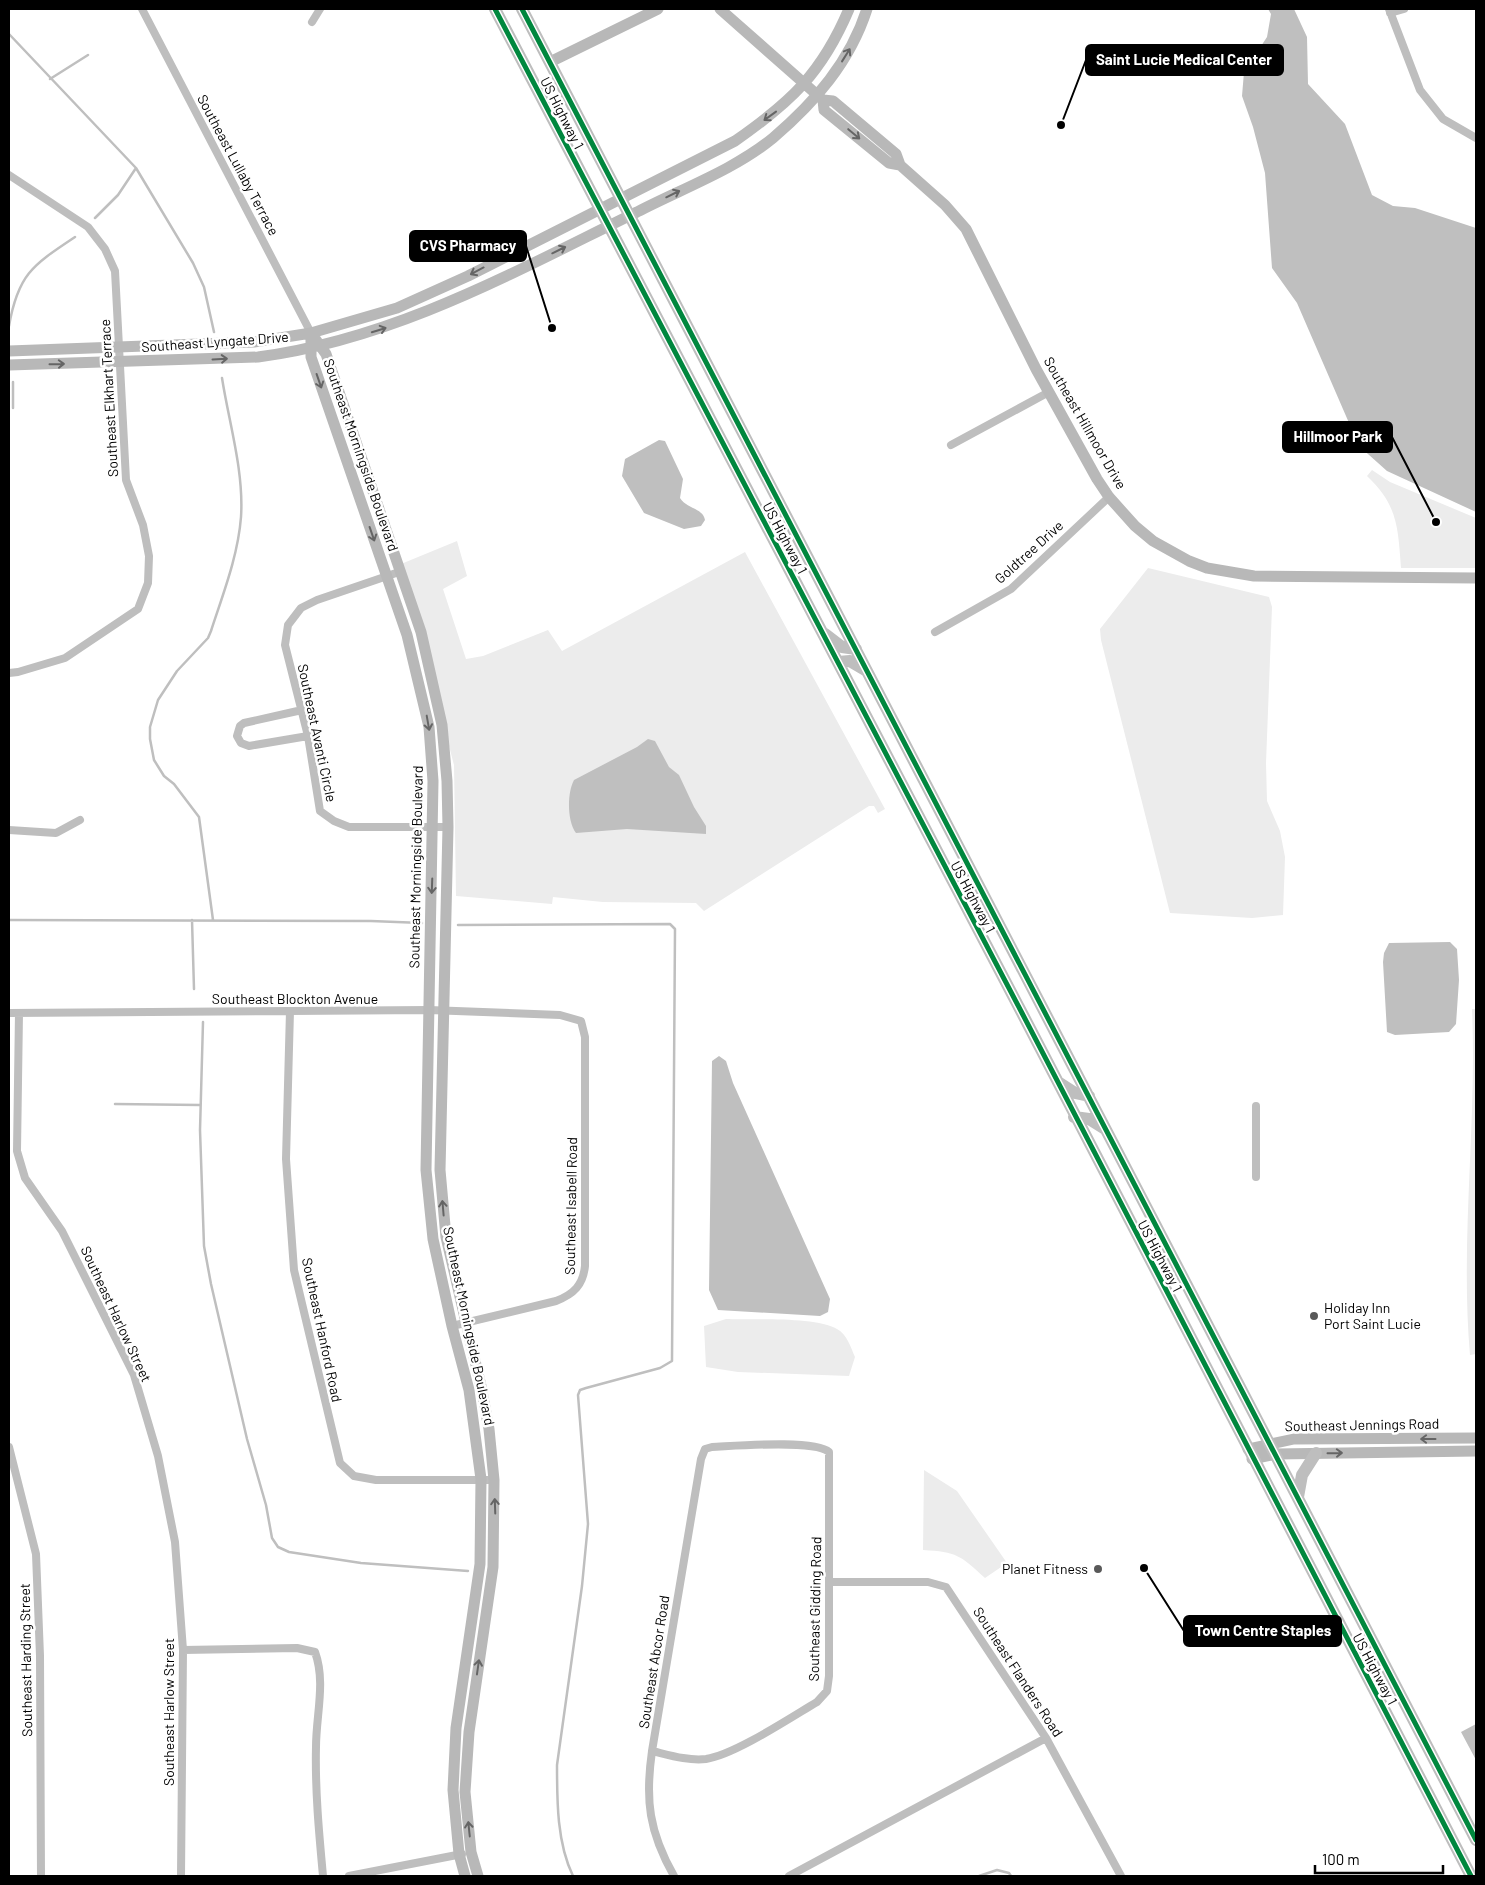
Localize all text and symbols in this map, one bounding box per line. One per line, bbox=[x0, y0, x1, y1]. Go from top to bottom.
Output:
callout: Saint Lucie Medical Center bbox=[1086, 45, 1283, 75]
one-way arrow bbox=[842, 49, 852, 63]
text: Saint Lucie Medical Center bbox=[1096, 50, 1272, 68]
street label: US Highway 1 bbox=[537, 74, 588, 152]
street label: Southeast Lullaby Terrace bbox=[194, 91, 283, 238]
one-way arrow bbox=[764, 111, 777, 122]
one-way arrow bbox=[847, 129, 860, 140]
one-way arrow bbox=[665, 188, 680, 198]
callout: CVS Pharmacy bbox=[410, 231, 526, 261]
text: CVS Pharmacy bbox=[420, 236, 517, 254]
one-way arrow bbox=[552, 244, 567, 254]
one-way arrow bbox=[470, 267, 485, 276]
street label: Southeast Elkhart Terrace bbox=[96, 319, 121, 477]
one-way arrow bbox=[371, 324, 387, 334]
street label: Southeast Lyngate Drive bbox=[141, 328, 289, 355]
one-way arrow bbox=[212, 354, 228, 363]
street label: Southeast Hillmoor Drive bbox=[1041, 354, 1130, 492]
street label: Southeast Morningside Boulevard bbox=[320, 356, 403, 553]
one-way arrow bbox=[49, 359, 65, 369]
one-way arrow bbox=[315, 372, 325, 388]
callout: Hillmoor Park bbox=[1283, 422, 1392, 452]
text: Hillmoor Park bbox=[1293, 427, 1383, 445]
street label: US Highway 1 bbox=[759, 499, 811, 577]
street label: Goldtree Drive bbox=[991, 517, 1066, 587]
one-way arrow bbox=[368, 526, 378, 542]
street label: Southeast Avanti Circle bbox=[295, 662, 340, 804]
one-way arrow bbox=[423, 715, 433, 731]
street label: Southeast Morningside Boulevard bbox=[405, 765, 426, 968]
street label: US Highway 1 bbox=[947, 858, 999, 936]
one-way arrow bbox=[428, 877, 437, 893]
street label: Southeast Blockton Avenue bbox=[212, 990, 378, 1007]
street label: Southeast Isabell Road bbox=[561, 1137, 580, 1275]
one-way arrow bbox=[439, 1201, 448, 1217]
street label: US Highway 1 bbox=[1134, 1217, 1186, 1295]
street label: Southeast Morningside Boulevard bbox=[440, 1225, 499, 1427]
street label: Southeast Harlow Street bbox=[77, 1243, 155, 1384]
street label: Southeast Hanford Road bbox=[299, 1256, 346, 1404]
place label: Holiday Inn Port Saint Lucie bbox=[1324, 1299, 1421, 1332]
marker: Holiday Inn Port Saint Lucie bbox=[1308, 1310, 1320, 1322]
street label: Southeast Jennings Road bbox=[1285, 1415, 1439, 1434]
one-way arrow bbox=[1420, 1434, 1436, 1444]
one-way arrow bbox=[1327, 1448, 1343, 1458]
one-way arrow bbox=[490, 1498, 499, 1514]
street label: Southeast Gidding Road bbox=[805, 1536, 824, 1682]
place label: Planet Fitness bbox=[1002, 1560, 1088, 1577]
marker: Planet Fitness bbox=[1092, 1563, 1104, 1575]
street label: Southeast Harding Street bbox=[16, 1583, 35, 1737]
street label: Southeast Abcor Road bbox=[635, 1594, 672, 1730]
street label: Southeast Flanders Road bbox=[970, 1604, 1067, 1740]
callout: Town Centre Staples bbox=[1184, 1616, 1341, 1646]
text: Town Centre Staples bbox=[1195, 1621, 1332, 1639]
street label: US Highway 1 bbox=[1349, 1630, 1401, 1708]
street label: Southeast Harlow Street bbox=[160, 1638, 177, 1786]
one-way arrow bbox=[473, 1659, 483, 1675]
one-way arrow bbox=[464, 1821, 474, 1837]
scale bar bbox=[1315, 1842, 1442, 1874]
text: 100 m bbox=[1322, 1850, 1360, 1868]

